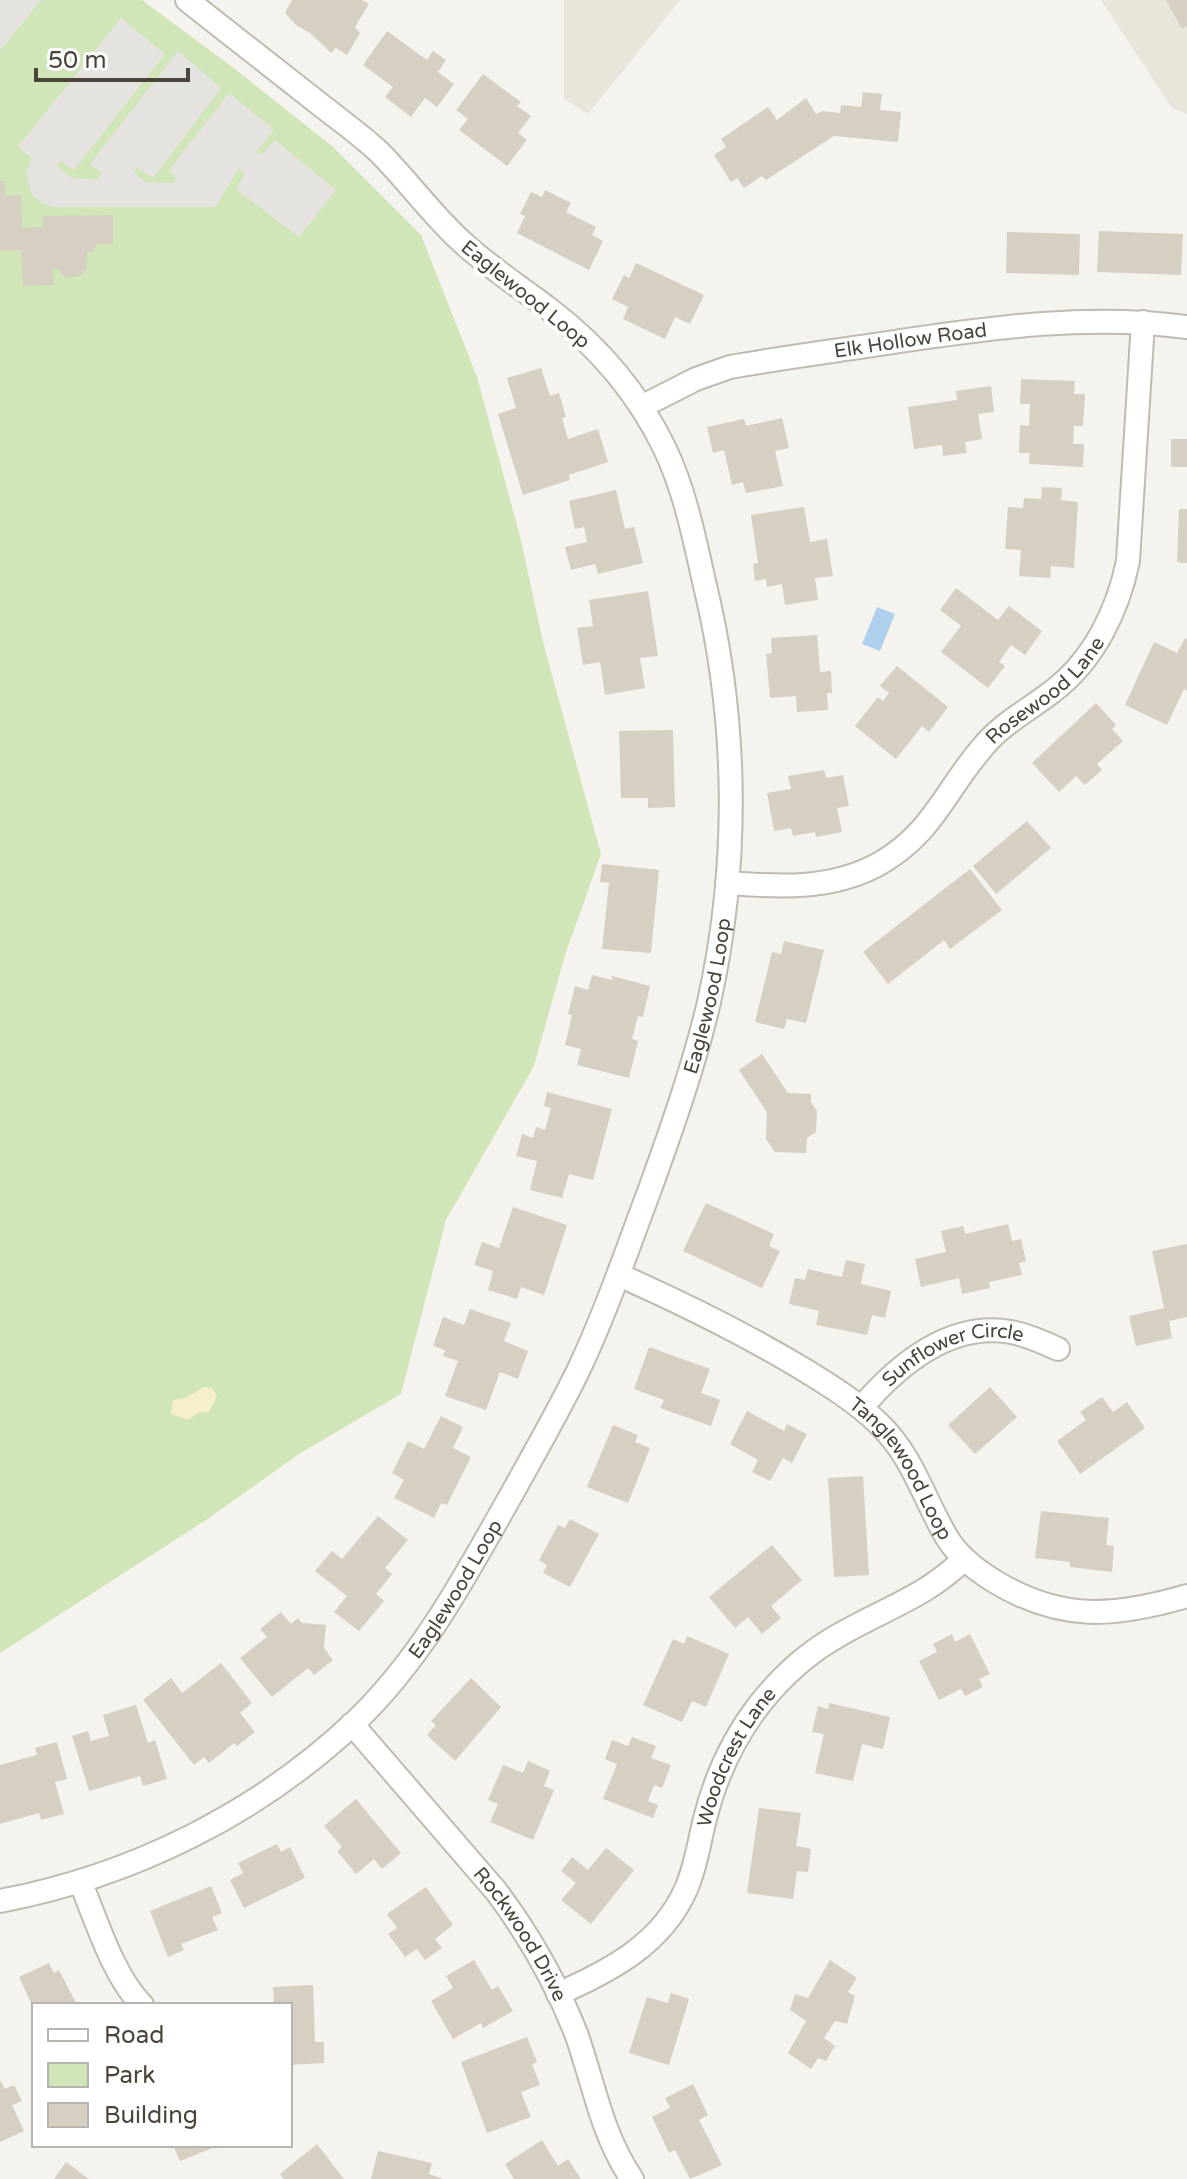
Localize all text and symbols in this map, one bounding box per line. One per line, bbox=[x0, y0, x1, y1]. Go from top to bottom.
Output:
scale bar bbox=[36, 32, 188, 82]
text: 50 m bbox=[48, 46, 106, 75]
street label: Eaglewood Loop bbox=[456, 235, 595, 354]
street label: Elk Hollow Road bbox=[832, 318, 988, 364]
street label: Rosewood Lane bbox=[981, 633, 1110, 750]
street label: Eaglewood Loop bbox=[679, 917, 736, 1077]
street label: Sunflower Circle bbox=[877, 1319, 1026, 1392]
street label: Tanglewood Loop bbox=[844, 1392, 957, 1545]
street label: Eaglewood Loop bbox=[404, 1516, 508, 1664]
street label: Woodcrest Lane bbox=[692, 1683, 782, 1829]
street label: Rockwood Drive bbox=[468, 1863, 571, 2005]
legend bbox=[32, 2003, 292, 2147]
text: Road bbox=[104, 2021, 164, 2050]
text: Park bbox=[104, 2061, 155, 2090]
text: Building bbox=[104, 2101, 198, 2130]

